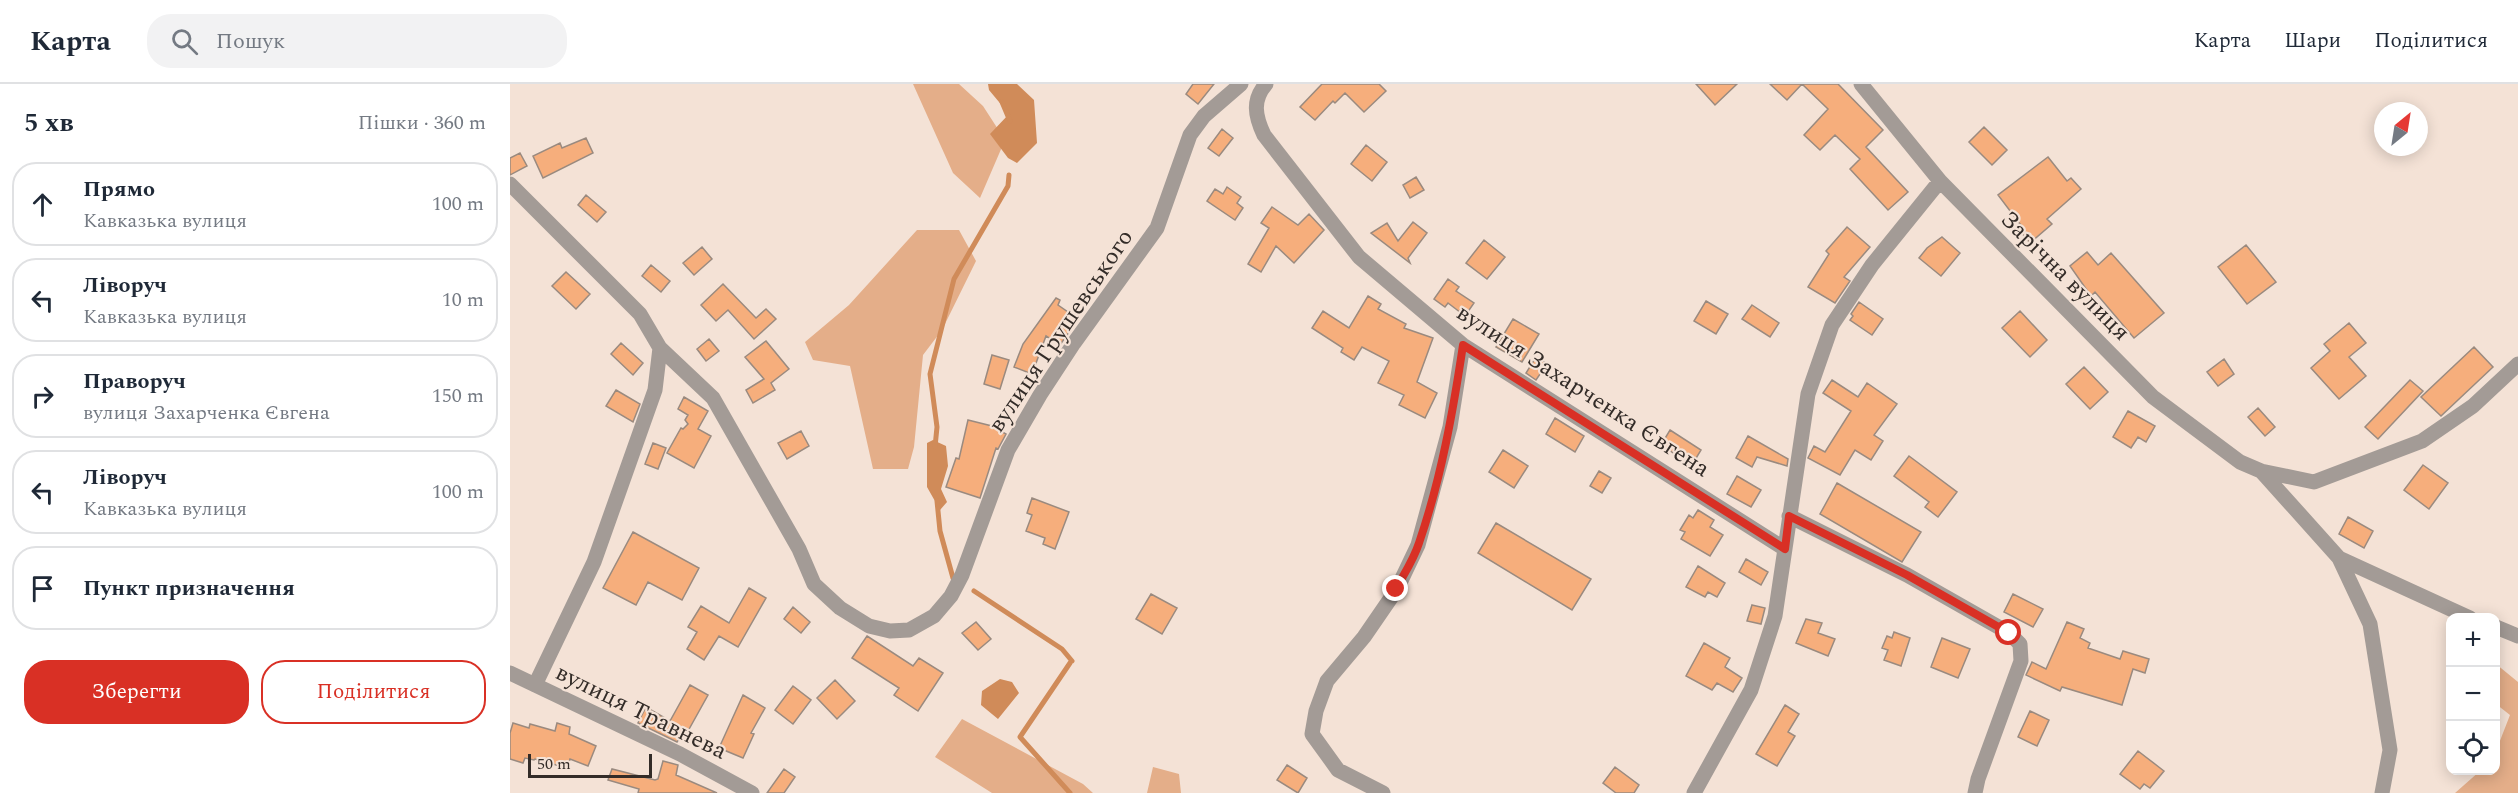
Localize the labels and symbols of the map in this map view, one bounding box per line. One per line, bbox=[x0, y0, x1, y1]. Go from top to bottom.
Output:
north arrow bbox=[2374, 102, 2428, 156]
street label: Зарічна вулиця bbox=[1992, 203, 2138, 349]
street label: вулиця Грушевського bbox=[979, 222, 1143, 440]
street label: вулиця Захарченка Євгена bbox=[1449, 295, 1717, 487]
route end bbox=[1382, 575, 1408, 601]
route start bbox=[1995, 619, 2021, 645]
street label: вулиця Травнева bbox=[549, 655, 733, 769]
scale bar bbox=[528, 751, 652, 778]

